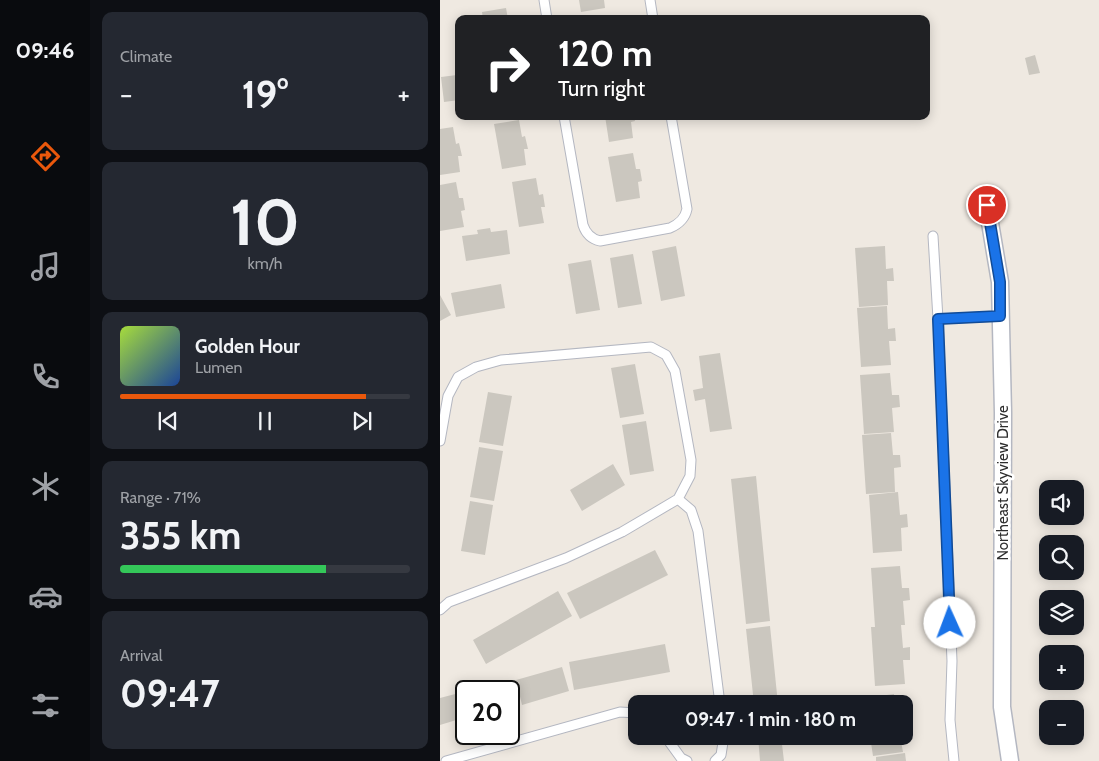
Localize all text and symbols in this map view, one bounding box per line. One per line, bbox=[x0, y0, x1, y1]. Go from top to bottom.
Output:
text: 120 m bbox=[558, 32, 652, 75]
icon: right bbox=[475, 35, 540, 100]
text: 09:46 bbox=[16, 37, 74, 64]
text: Climate bbox=[120, 47, 172, 66]
text: 19° bbox=[242, 71, 288, 118]
text: Turn right bbox=[558, 75, 645, 102]
text: − bbox=[120, 77, 132, 111]
text: + bbox=[398, 77, 410, 111]
icon: directions bbox=[28, 139, 63, 174]
text: 10 bbox=[230, 182, 300, 261]
pin bbox=[966, 184, 1008, 226]
icon: arrive bbox=[973, 191, 1001, 219]
icon: music bbox=[28, 249, 63, 284]
text: km/h bbox=[247, 254, 283, 273]
text: Golden Hour bbox=[195, 335, 300, 358]
text: Lumen bbox=[195, 358, 242, 377]
icon: phone bbox=[28, 359, 63, 394]
street label: Northeast Skyview Drive bbox=[994, 405, 1012, 561]
icon: previous bbox=[154, 407, 182, 435]
icon: pause bbox=[251, 407, 279, 435]
icon: next bbox=[348, 407, 376, 435]
icon: climate bbox=[28, 469, 63, 504]
map controls bbox=[1039, 480, 1084, 745]
button: sound bbox=[1039, 480, 1084, 525]
text: Range · 71% bbox=[120, 488, 201, 507]
text: 355 km bbox=[120, 512, 241, 559]
button: search bbox=[1039, 535, 1084, 580]
icon: car bbox=[28, 579, 63, 614]
button: layers bbox=[1039, 590, 1084, 635]
position arrow bbox=[923, 596, 975, 648]
button: + bbox=[1039, 645, 1084, 690]
text: Arrival bbox=[120, 646, 163, 665]
text: 09:47 bbox=[120, 670, 220, 717]
speed limit sign: 20 bbox=[455, 680, 520, 745]
icon: filters bbox=[28, 688, 63, 723]
button: − bbox=[1039, 700, 1084, 745]
text: 09:47 · 1 min · 180 m bbox=[685, 708, 856, 731]

